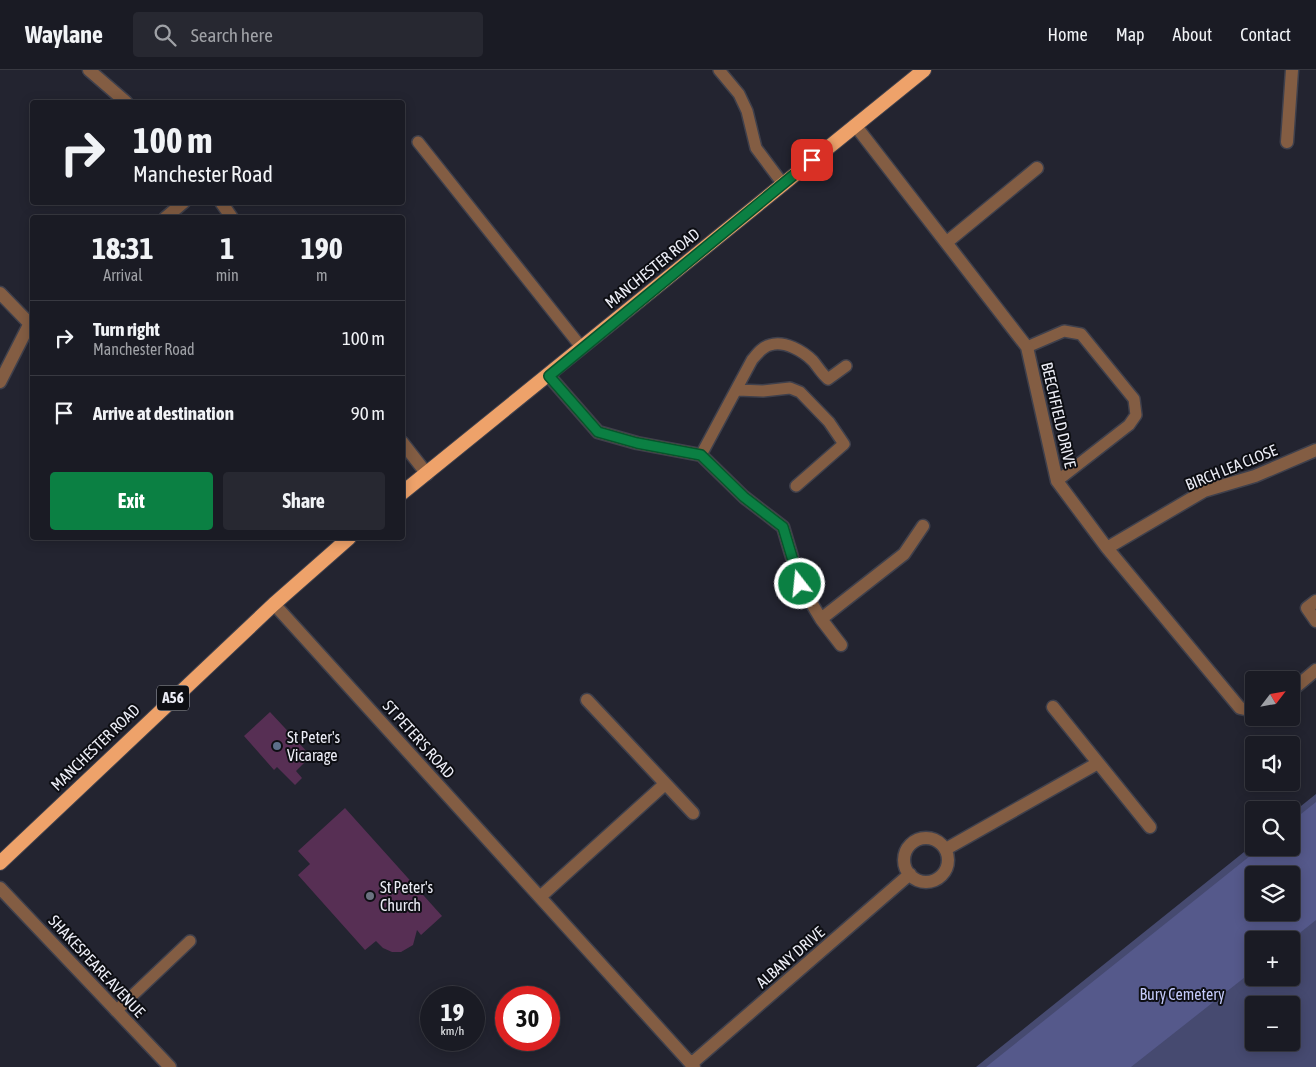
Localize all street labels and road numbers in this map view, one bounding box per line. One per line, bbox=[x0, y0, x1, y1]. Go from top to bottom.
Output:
street label: MANCHESTER ROAD bbox=[601, 224, 703, 312]
street label: BEECHFIELD DRIVE bbox=[1038, 360, 1080, 470]
street label: BIRCH LEA CLOSE bbox=[1183, 440, 1280, 494]
road number: A56 bbox=[157, 686, 189, 710]
street label: ST PETER'S ROAD bbox=[380, 697, 458, 781]
street label: MANCHESTER ROAD bbox=[47, 700, 143, 794]
street label: SHAKESPEARE AVENUE bbox=[45, 911, 149, 1021]
street label: ALBANY DRIVE bbox=[752, 923, 828, 991]

